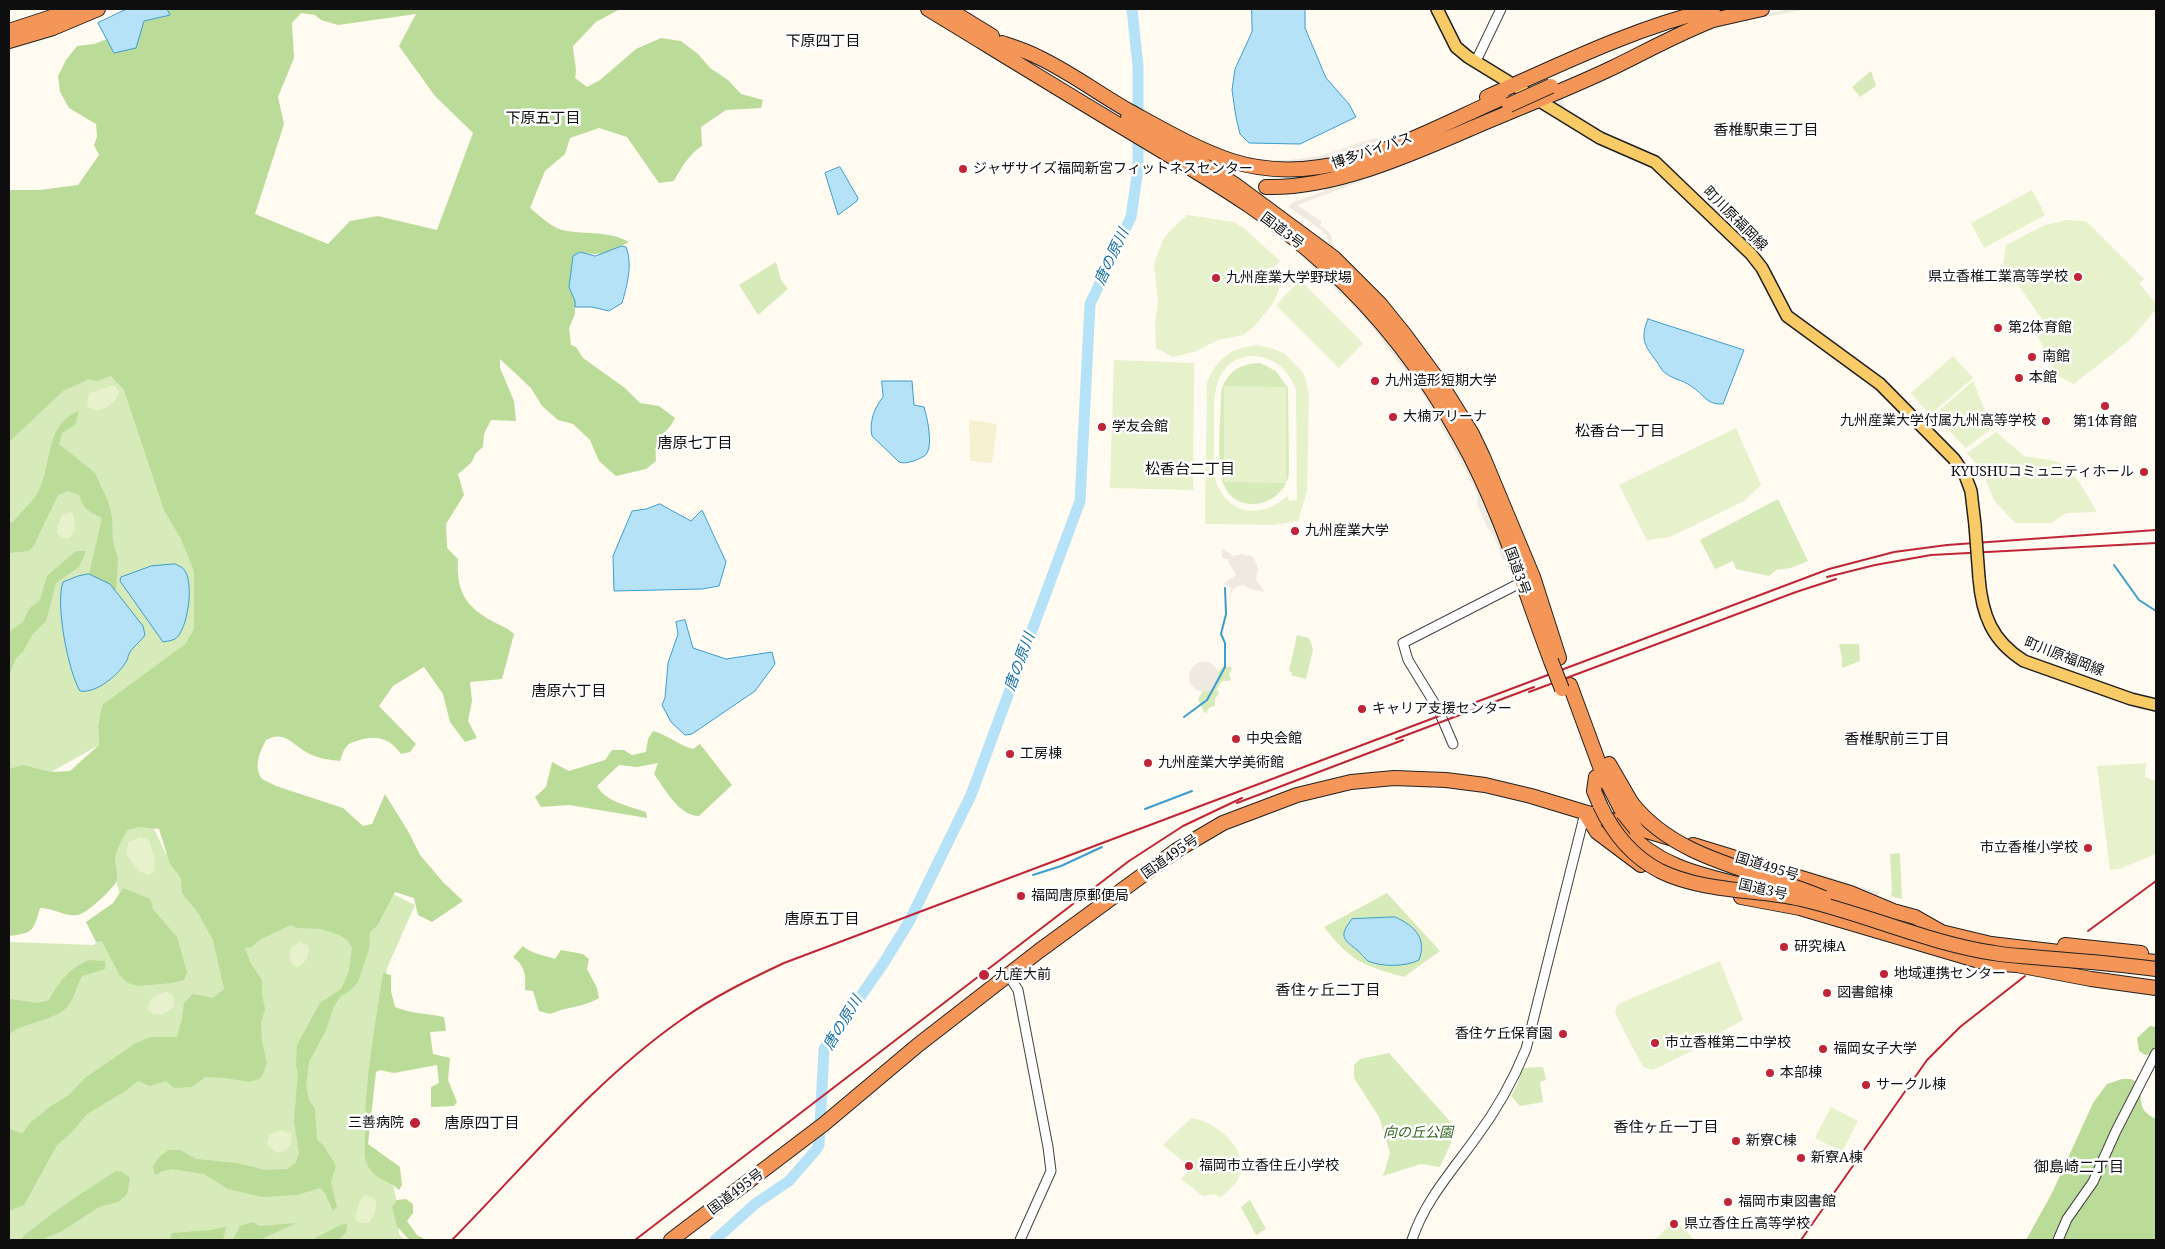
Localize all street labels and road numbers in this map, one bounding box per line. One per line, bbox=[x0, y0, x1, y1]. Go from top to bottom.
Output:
street label: 博多バイパス bbox=[1330, 129, 1414, 173]
street label: 町川原福岡線 bbox=[1699, 183, 1771, 255]
street label: 国道3号 bbox=[1257, 209, 1307, 253]
street label: 国道3号 bbox=[1501, 545, 1533, 597]
street label: 町川原福岡線 bbox=[2022, 634, 2106, 680]
street label: 国道495号 bbox=[1138, 831, 1202, 883]
street label: 国道495号 bbox=[1733, 849, 1801, 885]
street label: 国道3号 bbox=[1737, 876, 1789, 904]
street label: 国道495号 bbox=[705, 1166, 767, 1218]

